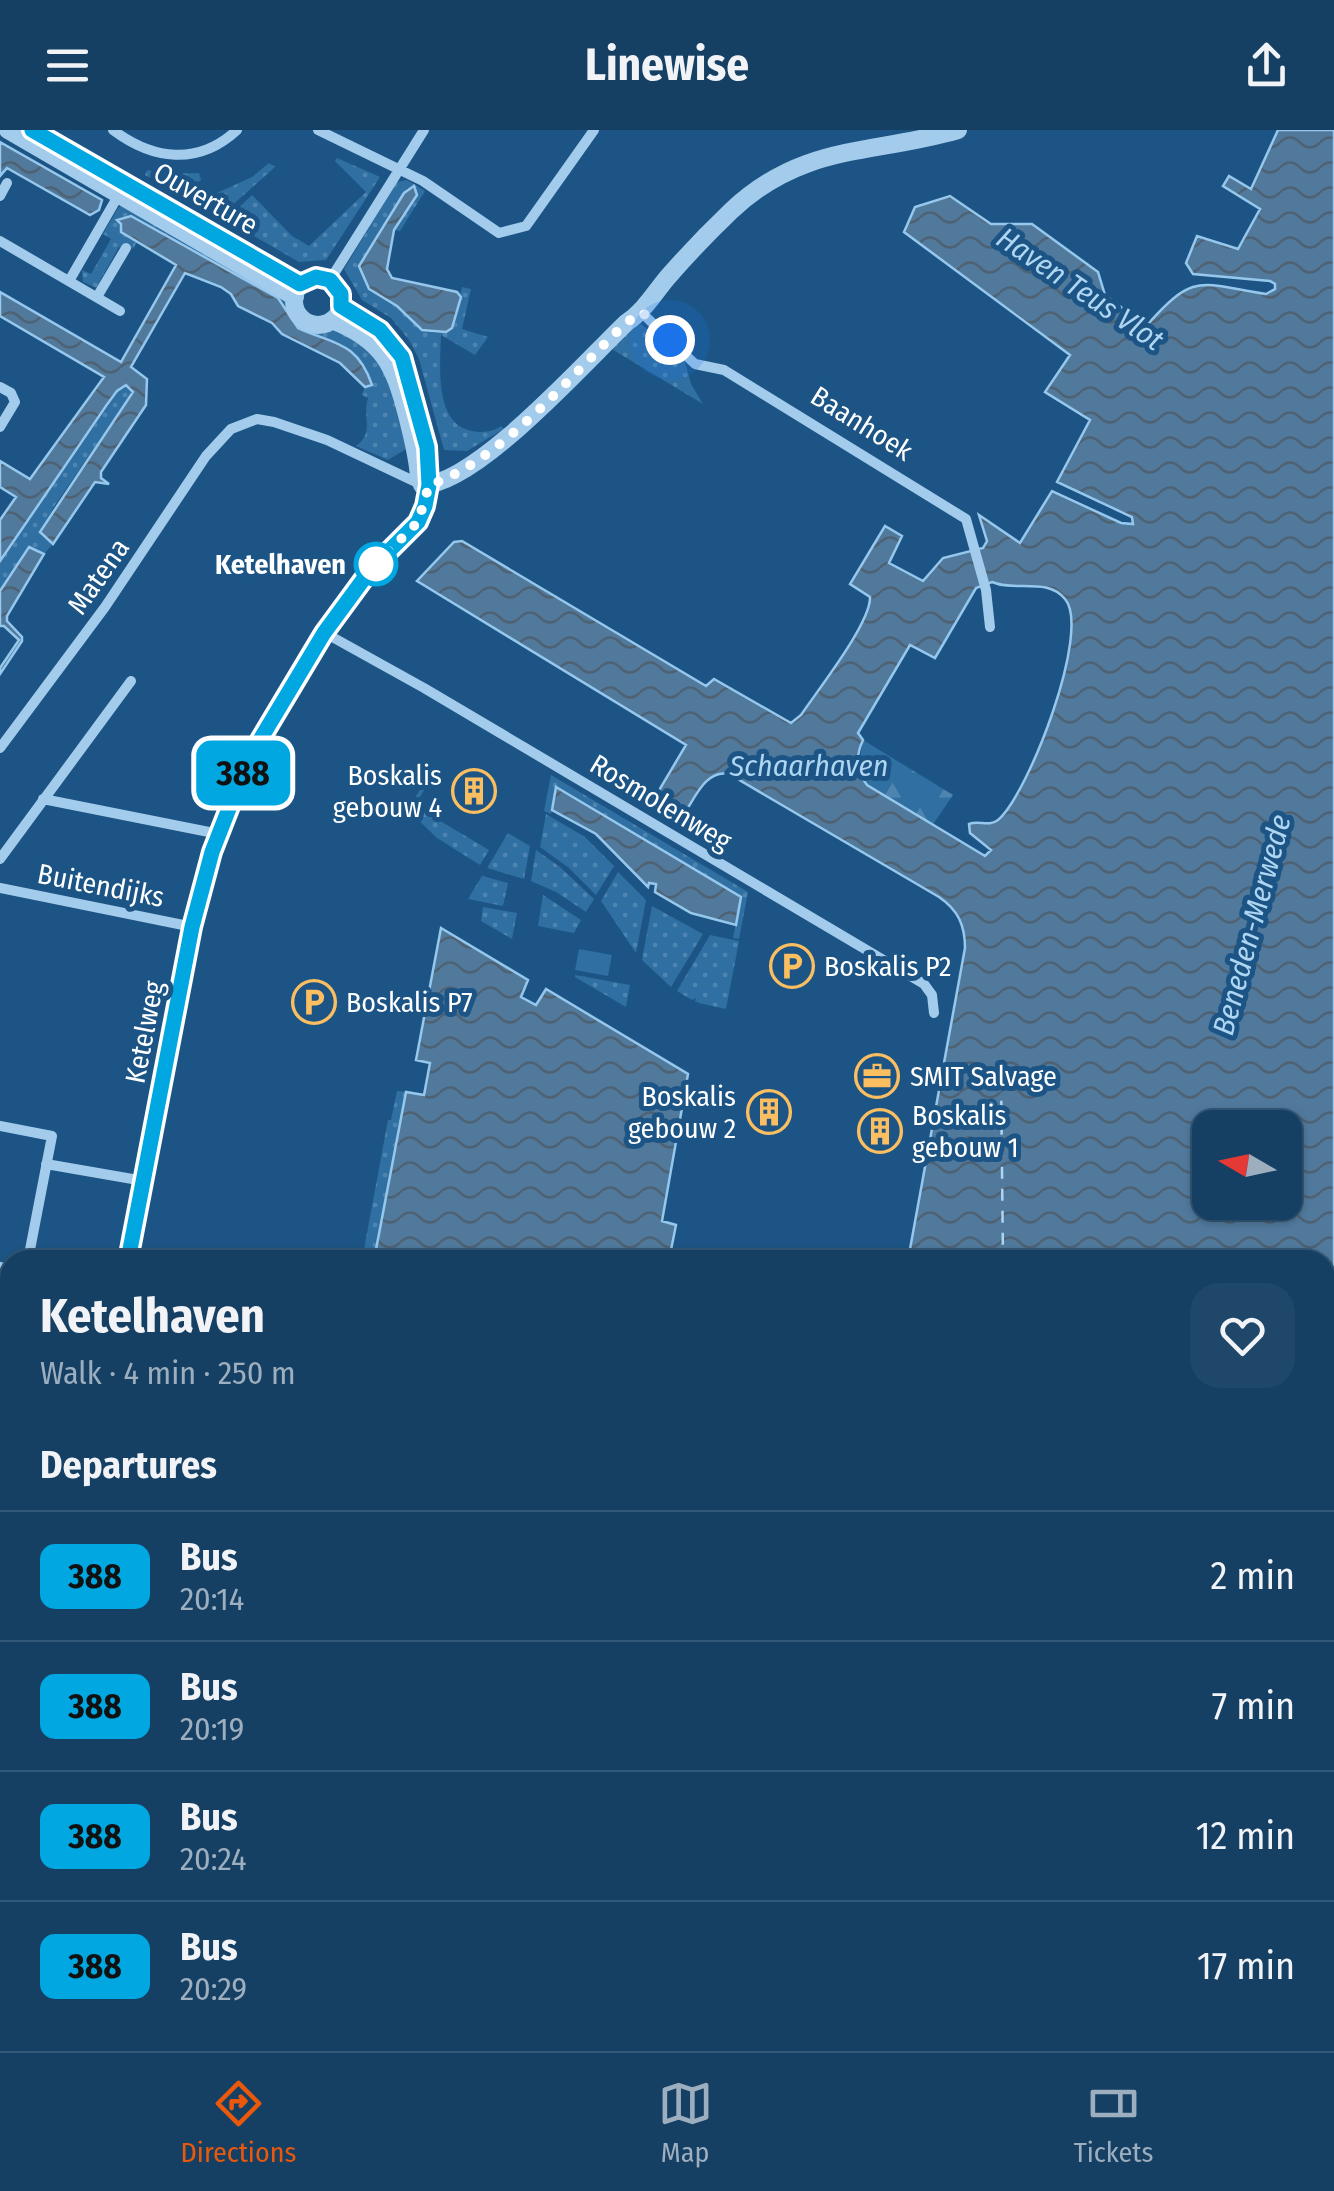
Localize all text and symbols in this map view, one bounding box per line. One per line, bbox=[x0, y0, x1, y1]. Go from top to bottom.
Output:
icon: menu bbox=[40, 38, 95, 93]
text: Linewise bbox=[585, 38, 749, 92]
icon: share bbox=[1239, 38, 1294, 93]
street label: Ouverture bbox=[148, 155, 264, 241]
water label: Haven Teus Vlot bbox=[990, 220, 1170, 358]
your location bbox=[645, 315, 695, 365]
street label: Baanhoek bbox=[805, 379, 920, 468]
street label: Matena bbox=[61, 532, 136, 620]
marker: Ketelhaven bbox=[355, 543, 397, 585]
place label: Ketelhaven bbox=[215, 548, 346, 581]
line badge: 388 bbox=[186, 740, 300, 806]
street label: Rosmolenweg bbox=[584, 747, 738, 858]
water label: Schaarhaven bbox=[729, 748, 888, 784]
text: 388 bbox=[216, 752, 270, 794]
place label: Boskalis gebouw 4 bbox=[333, 759, 442, 824]
building icon: Boskalis gebouw 4 bbox=[451, 768, 497, 814]
water label: Beneden-Merwede bbox=[1205, 811, 1299, 1039]
street label: Buitendijks bbox=[35, 857, 167, 914]
parking icon: Boskalis P2 bbox=[769, 943, 815, 989]
place label: Boskalis P2 bbox=[824, 950, 951, 983]
street label: Ketelweg bbox=[118, 977, 171, 1086]
parking icon: Boskalis P7 bbox=[291, 979, 337, 1025]
place label: Boskalis P7 bbox=[346, 986, 473, 1019]
office icon: SMIT Salvage bbox=[854, 1053, 900, 1099]
place label: SMIT Salvage bbox=[910, 1060, 1057, 1093]
place label: Boskalis gebouw 2 bbox=[628, 1080, 736, 1145]
building icon: Boskalis gebouw 2 bbox=[746, 1089, 792, 1135]
place label: Boskalis gebouw 1 bbox=[912, 1099, 1019, 1164]
building icon: Boskalis gebouw 1 bbox=[857, 1108, 903, 1154]
north arrow bbox=[1192, 1110, 1302, 1220]
map controls bbox=[1192, 1110, 1302, 1220]
button: heart bbox=[1190, 1283, 1295, 1388]
text: Ketelhaven bbox=[40, 1287, 265, 1345]
text: Walk · 4 min · 250 m bbox=[40, 1354, 296, 1392]
text: Departures bbox=[40, 1442, 217, 1488]
text: Bus bbox=[180, 1534, 238, 1580]
text: 2 min bbox=[1210, 1553, 1295, 1599]
text: 388 bbox=[68, 1555, 122, 1597]
text: 20:14 bbox=[180, 1580, 244, 1618]
text: Bus bbox=[180, 1664, 238, 1710]
text: 7 min bbox=[1212, 1683, 1295, 1729]
text: 388 bbox=[68, 1685, 122, 1727]
text: 20:19 bbox=[180, 1710, 244, 1748]
text: Bus bbox=[180, 1794, 238, 1840]
text: 12 min bbox=[1196, 1813, 1295, 1859]
text: 388 bbox=[68, 1815, 122, 1857]
text: 20:24 bbox=[180, 1840, 247, 1878]
text: Bus bbox=[180, 1924, 238, 1970]
text: 17 min bbox=[1197, 1943, 1295, 1989]
text: 388 bbox=[68, 1945, 122, 1987]
text: 20:29 bbox=[180, 1970, 247, 2008]
tab: Directions bbox=[181, 2076, 296, 2169]
tab: Map bbox=[658, 2076, 713, 2169]
tab: Tickets bbox=[1074, 2076, 1153, 2169]

